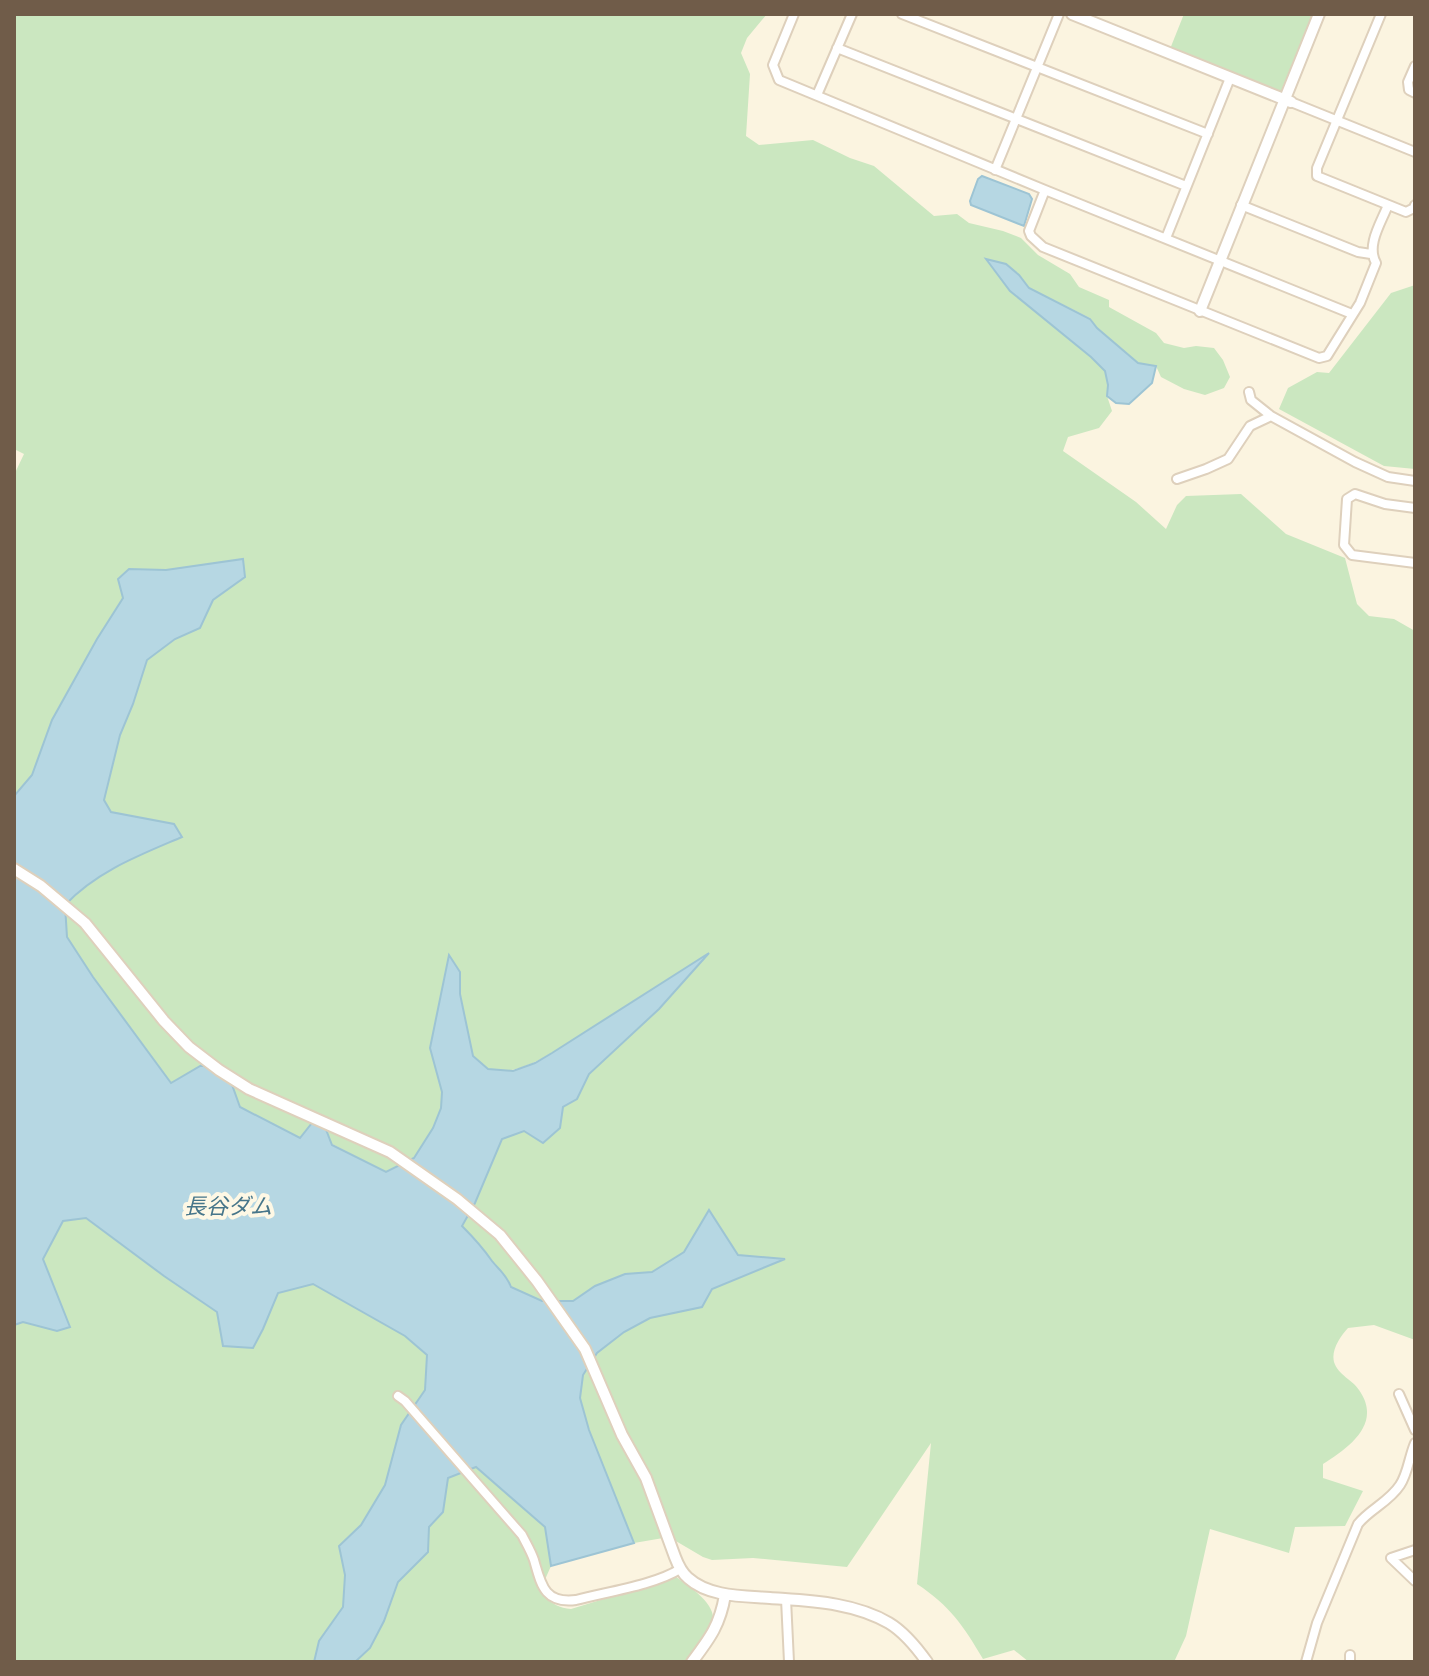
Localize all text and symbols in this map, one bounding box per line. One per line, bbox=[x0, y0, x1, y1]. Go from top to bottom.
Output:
water label: 長谷ダム bbox=[184, 1192, 272, 1220]

